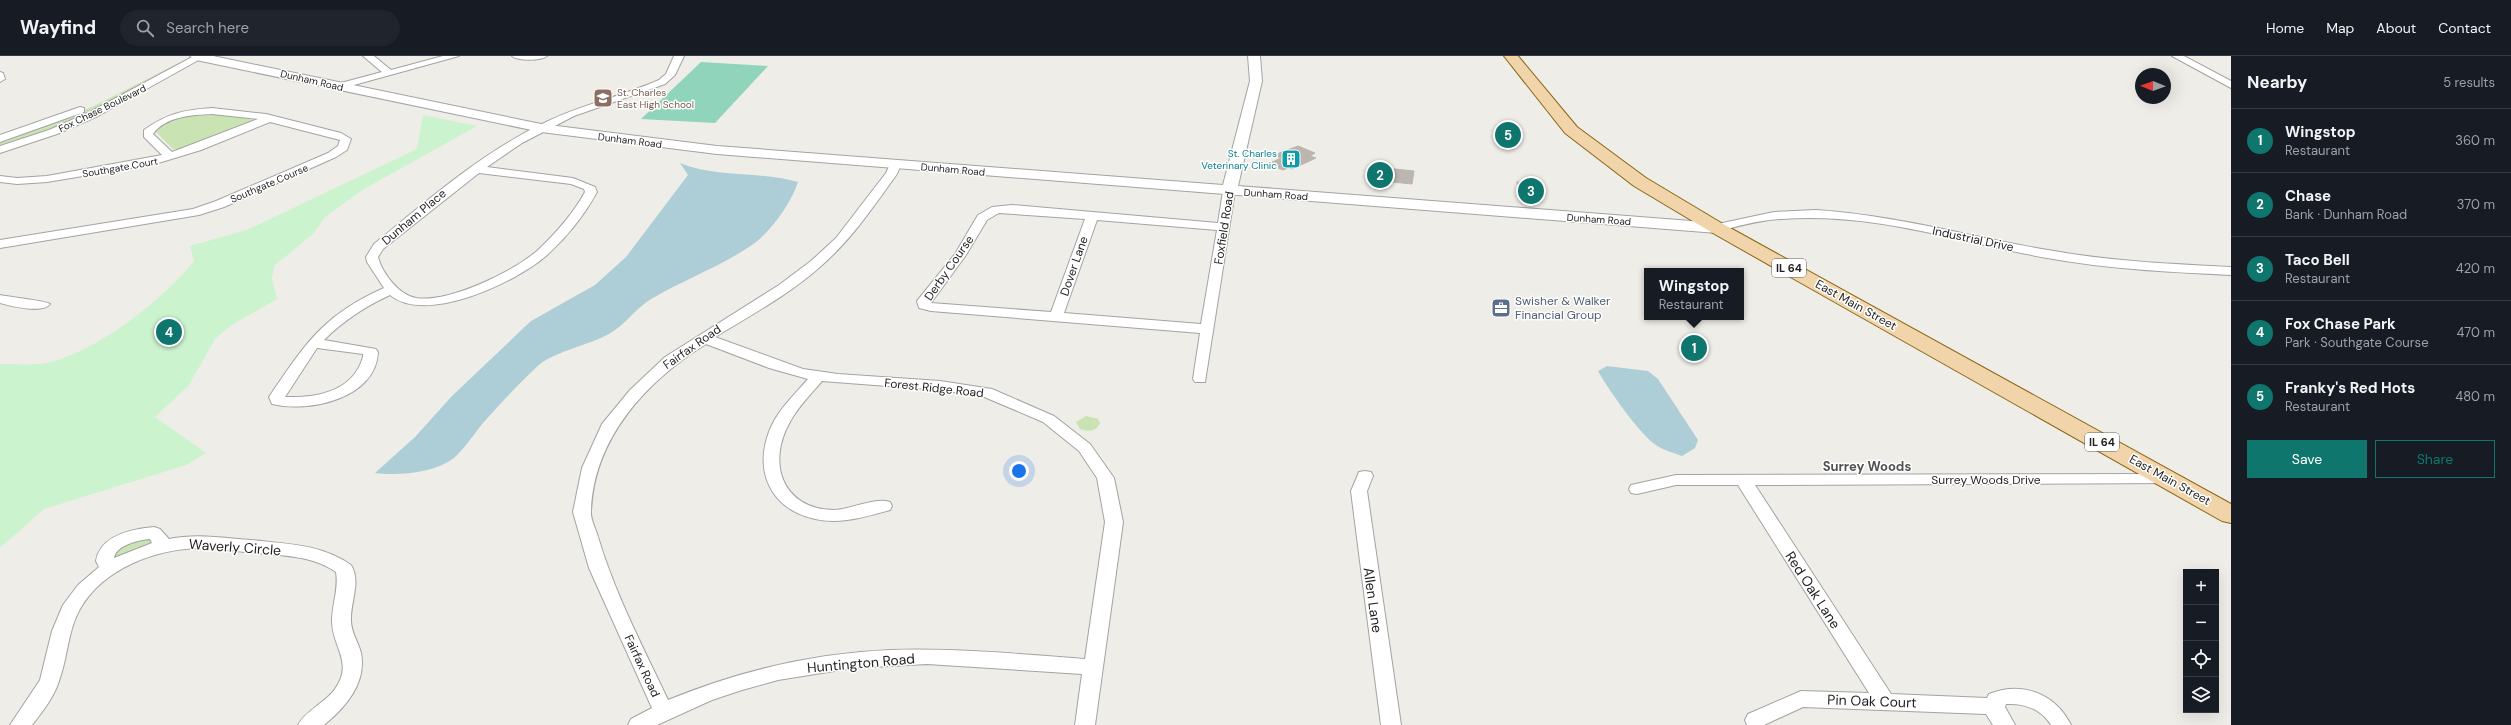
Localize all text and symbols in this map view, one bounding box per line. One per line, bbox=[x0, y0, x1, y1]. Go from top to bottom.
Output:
search box bbox=[120, 10, 400, 46]
text: Wayfind bbox=[20, 15, 96, 40]
icon: search bbox=[134, 17, 156, 39]
text: Search here bbox=[166, 18, 249, 38]
text: Home bbox=[2266, 19, 2304, 37]
text: Map bbox=[2326, 19, 2354, 37]
text: About bbox=[2376, 19, 2416, 37]
text: Contact bbox=[2438, 19, 2491, 37]
street label: Dunham Road bbox=[279, 67, 345, 94]
north arrow bbox=[2135, 68, 2171, 104]
text: Nearby bbox=[2247, 71, 2307, 93]
text: 5 results bbox=[2443, 74, 2495, 91]
street label: Fox Chase Boulevard bbox=[56, 82, 148, 135]
place label: St. Charles East High School bbox=[617, 86, 694, 111]
school or university icon: St. Charles East High School bbox=[592, 87, 614, 109]
pin: 5 bbox=[1495, 120, 1521, 150]
text: Wingstop bbox=[2285, 122, 2356, 142]
street label: Dunham Road bbox=[597, 130, 663, 151]
text: 1 bbox=[2258, 132, 2262, 149]
text: 360 m bbox=[2455, 132, 2495, 149]
text: Restaurant bbox=[2285, 142, 2350, 159]
place label: St. Charles Veterinary Clinic bbox=[1201, 147, 1277, 172]
building icon: St. Charles Veterinary Clinic bbox=[1280, 148, 1302, 170]
street label: Southgate Court bbox=[81, 154, 159, 181]
street label: Dunham Road bbox=[920, 160, 986, 179]
pin: 2 bbox=[1367, 160, 1393, 190]
street label: Southgate Course bbox=[228, 161, 310, 206]
pin: 3 bbox=[1518, 176, 1544, 206]
street label: Dunham Place bbox=[379, 185, 450, 249]
street label: Dunham Road bbox=[1243, 186, 1309, 203]
text: Chase bbox=[2285, 186, 2331, 206]
street label: Foxfield Road bbox=[1210, 190, 1238, 266]
text: 2 bbox=[2256, 196, 2264, 213]
text: 370 m bbox=[2457, 196, 2495, 213]
text: Bank · Dunham Road bbox=[2285, 206, 2407, 223]
street label: Dunham Road bbox=[1566, 211, 1632, 228]
street label: Industrial Drive bbox=[1931, 223, 2015, 255]
street label: Derby Course bbox=[921, 232, 978, 304]
street label: Dover Lane bbox=[1056, 234, 1092, 298]
text: Taco Bell bbox=[2285, 250, 2350, 270]
road number: IL 64 bbox=[1772, 259, 1806, 277]
text: 3 bbox=[2256, 260, 2264, 277]
text: 420 m bbox=[2456, 260, 2495, 277]
popup bbox=[1644, 268, 1744, 320]
text: Restaurant bbox=[2285, 270, 2350, 287]
text: Wingstop bbox=[1659, 276, 1729, 296]
street label: East Main Street bbox=[1813, 276, 1900, 334]
place label: Swisher & Walker Financial Group bbox=[1515, 293, 1611, 323]
text: Restaurant bbox=[1659, 296, 1724, 313]
office icon: Swisher & Walker Financial Group bbox=[1490, 297, 1512, 319]
text: Fox Chase Park bbox=[2285, 314, 2396, 334]
pin: 4 bbox=[156, 317, 182, 347]
street label: Fairfax Road bbox=[660, 321, 724, 373]
text: 4 bbox=[2256, 324, 2264, 341]
text: 470 m bbox=[2456, 324, 2495, 341]
pin: 1 bbox=[1681, 333, 1707, 363]
text: Park · Southgate Course bbox=[2285, 334, 2429, 351]
street label: Forest Ridge Road bbox=[883, 375, 985, 401]
text: Franky's Red Hots bbox=[2285, 378, 2415, 398]
text: 5 bbox=[2256, 388, 2264, 405]
text: 480 m bbox=[2455, 388, 2495, 405]
text: Restaurant bbox=[2285, 398, 2350, 415]
road number: IL 64 bbox=[2085, 433, 2119, 451]
button: Save bbox=[2247, 440, 2367, 478]
button: Share bbox=[2375, 440, 2495, 478]
street label: East Main Street bbox=[2127, 451, 2214, 509]
district label: Surrey Woods bbox=[1823, 458, 1911, 475]
your location bbox=[1009, 461, 1029, 481]
street label: Surrey Woods Drive bbox=[1931, 472, 2041, 488]
street label: Waverly Circle bbox=[188, 535, 282, 559]
street label: Red Oak Lane bbox=[1781, 548, 1845, 632]
street label: Allen Lane bbox=[1359, 566, 1387, 634]
map controls bbox=[2183, 569, 2219, 713]
button: + bbox=[2183, 569, 2219, 605]
button: − bbox=[2183, 605, 2219, 641]
street label: Fairfax Road bbox=[621, 632, 663, 700]
button: locate bbox=[2183, 641, 2219, 677]
street label: Huntington Road bbox=[806, 649, 916, 677]
button: layers bbox=[2183, 677, 2219, 713]
street label: Pin Oak Court bbox=[1827, 690, 1917, 712]

